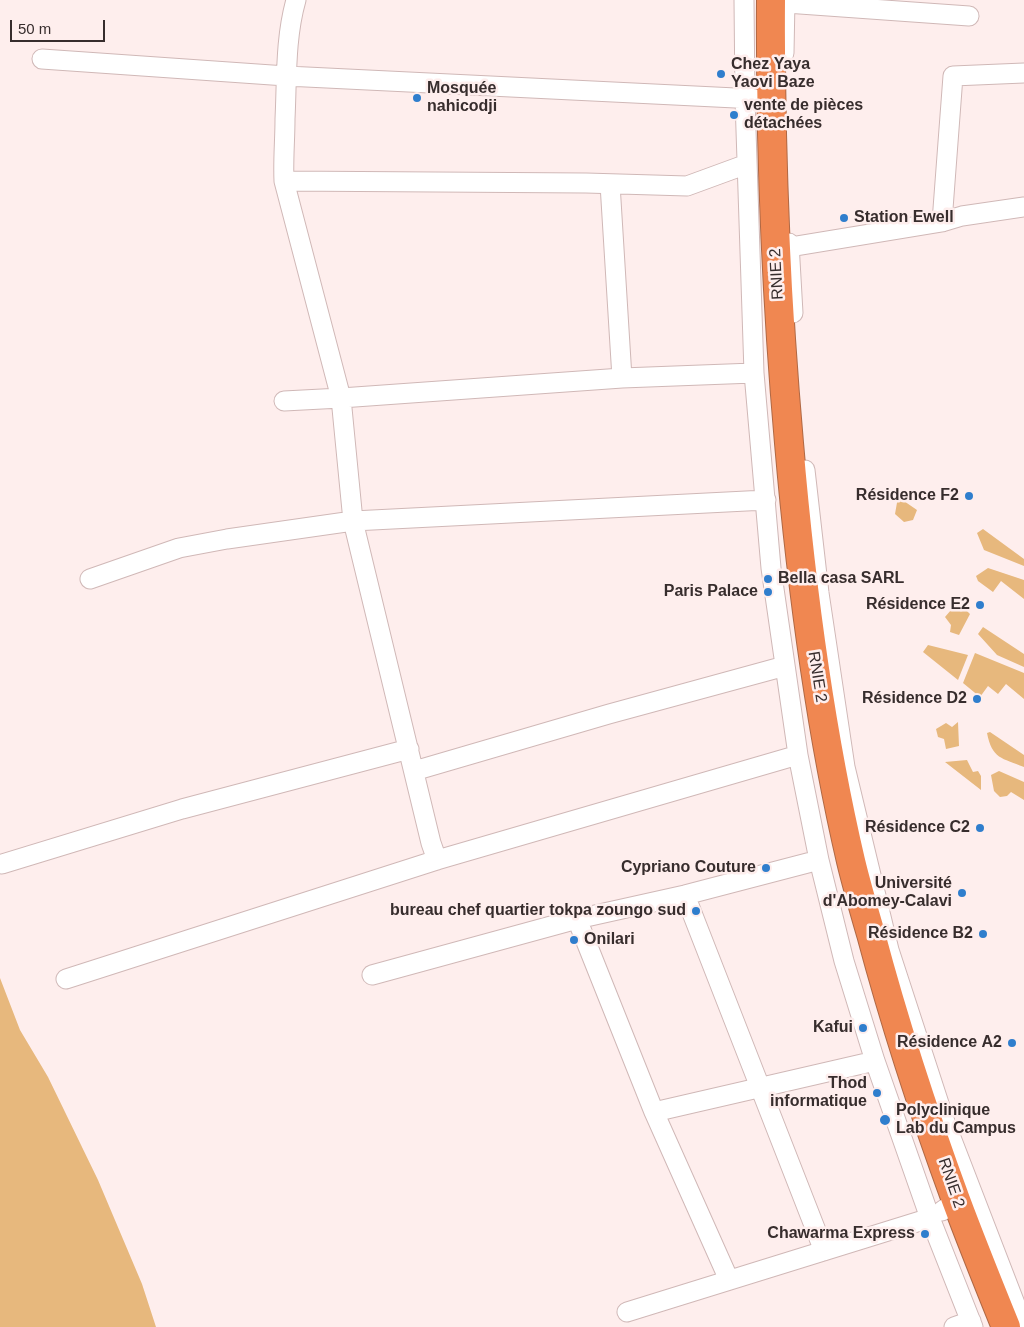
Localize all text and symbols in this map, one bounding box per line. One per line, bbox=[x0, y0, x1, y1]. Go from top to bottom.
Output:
scale bar bbox=[12, 10, 108, 42]
text: 50 m bbox=[18, 20, 51, 37]
place label: Chez Yaya Yaovi Baze bbox=[731, 55, 815, 93]
marker: Chez Yaya Yaovi Baze bbox=[715, 68, 727, 80]
place label: Mosquée nahicodji bbox=[427, 79, 497, 117]
marker: Mosquée nahicodji bbox=[411, 92, 423, 104]
place label: vente de pièces détachées bbox=[744, 96, 863, 134]
marker: vente de pièces détachées bbox=[728, 109, 740, 121]
place label: Station Ewell bbox=[854, 208, 954, 228]
marker: Station Ewell bbox=[838, 212, 850, 224]
street label: RNIE 2 bbox=[766, 248, 788, 300]
place label: Résidence F2 bbox=[856, 486, 959, 506]
marker: Résidence F2 bbox=[963, 490, 975, 502]
place label: Bella casa SARL bbox=[778, 569, 904, 589]
marker: Bella casa SARL bbox=[762, 573, 774, 585]
place label: Paris Palace bbox=[664, 582, 758, 602]
marker: Paris Palace bbox=[762, 586, 774, 598]
place label: Résidence E2 bbox=[866, 595, 970, 615]
marker: Résidence E2 bbox=[974, 599, 986, 611]
street label: RNIE 2 bbox=[803, 650, 831, 704]
place label: Résidence D2 bbox=[862, 689, 967, 709]
marker: Résidence D2 bbox=[971, 693, 983, 705]
place label: Résidence C2 bbox=[865, 818, 970, 838]
marker: Résidence C2 bbox=[974, 822, 986, 834]
place label: Cypriano Couture bbox=[621, 858, 756, 878]
marker: Cypriano Couture bbox=[760, 862, 772, 874]
place label: Université d'Abomey-Calavi bbox=[823, 874, 952, 912]
marker: Université d'Abomey-Calavi bbox=[956, 887, 968, 899]
place label: bureau chef quartier tokpa zoungo sud bbox=[390, 901, 686, 921]
marker: bureau chef quartier tokpa zoungo sud bbox=[690, 905, 702, 917]
place label: Résidence B2 bbox=[868, 924, 973, 944]
marker: Résidence B2 bbox=[977, 928, 989, 940]
place label: Onilari bbox=[584, 930, 635, 950]
marker: Onilari bbox=[568, 934, 580, 946]
place label: Kafui bbox=[813, 1018, 853, 1038]
marker: Kafui bbox=[857, 1022, 869, 1034]
place label: Résidence A2 bbox=[897, 1033, 1002, 1053]
marker: Résidence A2 bbox=[1006, 1037, 1018, 1049]
place label: Thod informatique bbox=[770, 1074, 867, 1112]
marker: Thod informatique bbox=[871, 1087, 883, 1099]
place label: Polyclinique Lab du Campus bbox=[896, 1101, 1016, 1139]
marker: Polyclinique Lab du Campus bbox=[878, 1113, 892, 1127]
street label: RNIE 2 bbox=[934, 1155, 968, 1211]
place label: Chawarma Express bbox=[767, 1224, 915, 1244]
marker: Chawarma Express bbox=[919, 1228, 931, 1240]

